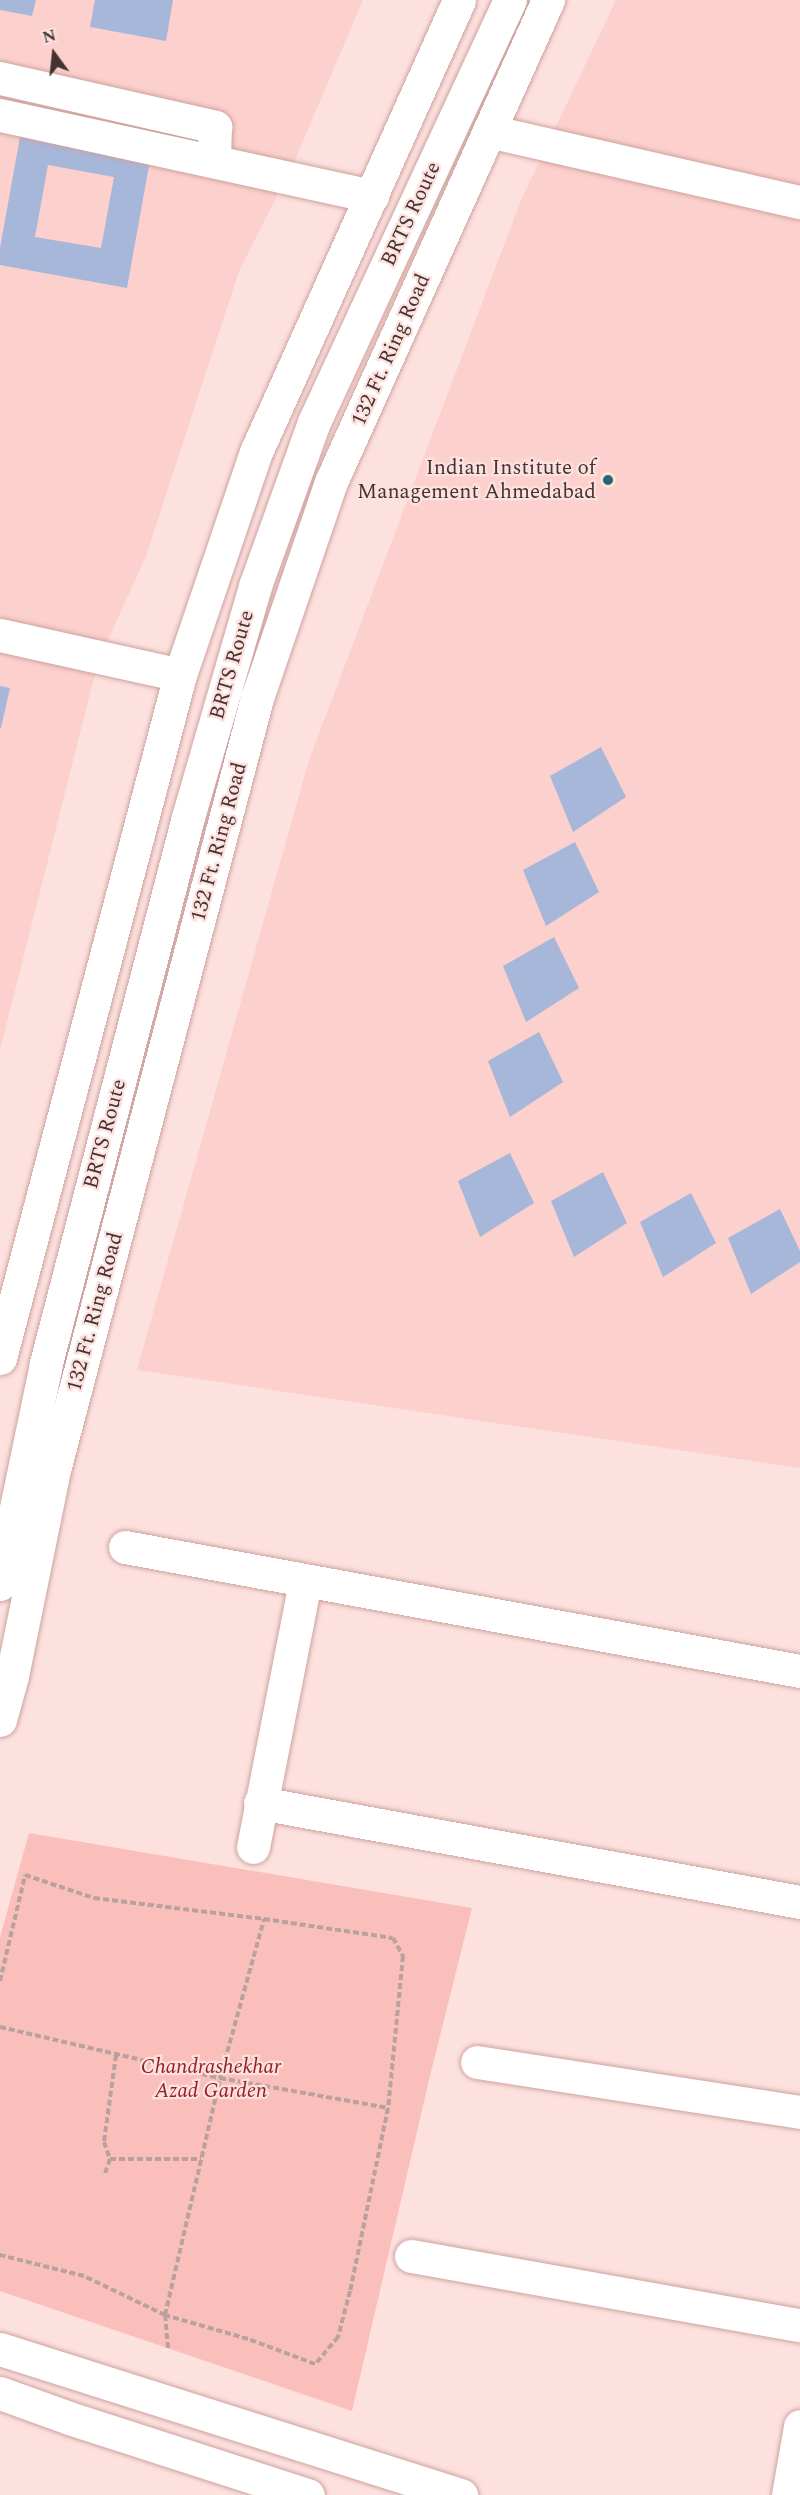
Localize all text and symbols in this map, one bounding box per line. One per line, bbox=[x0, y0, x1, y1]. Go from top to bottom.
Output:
text: N bbox=[40, 23, 59, 50]
north arrow bbox=[24, 24, 84, 84]
street label: BRTS Route bbox=[376, 158, 446, 270]
street label: 132 Ft. Ring Road bbox=[346, 270, 436, 430]
place label: Indian Institute of Management Ahmedabad bbox=[357, 455, 596, 505]
marker: Indian Institute of Management Ahmedabad bbox=[601, 473, 615, 487]
street label: BRTS Route bbox=[204, 607, 260, 723]
street label: 132 Ft. Ring Road bbox=[186, 760, 252, 924]
street label: BRTS Route bbox=[78, 1076, 132, 1192]
street label: 132 Ft. Ring Road bbox=[62, 1230, 128, 1394]
park label: Chandrashekhar Azad Garden bbox=[141, 2054, 281, 2104]

